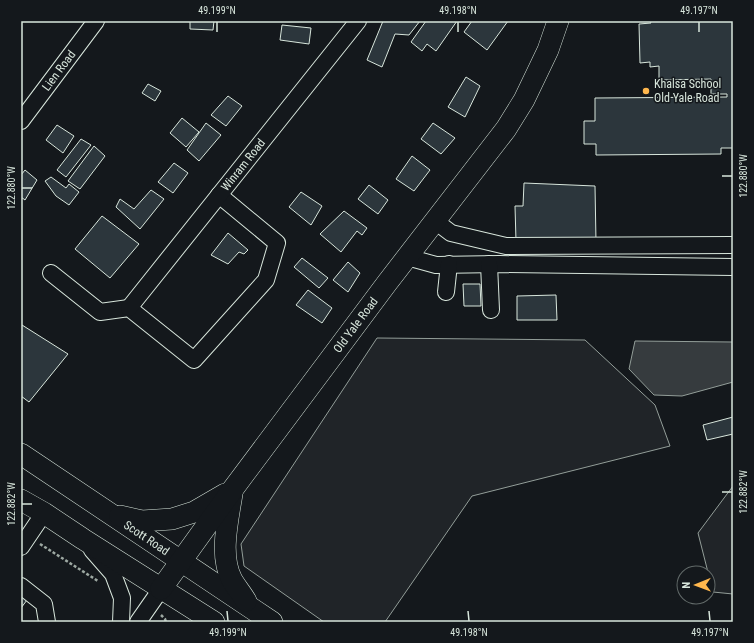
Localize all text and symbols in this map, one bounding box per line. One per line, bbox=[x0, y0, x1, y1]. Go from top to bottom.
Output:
text: 49.199°N bbox=[198, 5, 236, 16]
text: 49.198°N bbox=[439, 5, 477, 16]
text: 49.197°N bbox=[680, 5, 718, 16]
street label: Lien Road bbox=[39, 48, 78, 94]
place label: Khalsa School Old Yale Road bbox=[654, 77, 721, 105]
marker: Khalsa School Old Yale Road bbox=[641, 86, 651, 96]
street label: Winram Road bbox=[218, 136, 268, 194]
text: 122.880°W bbox=[738, 154, 749, 198]
text: 122.880°W bbox=[6, 166, 17, 210]
street label: Old Yale Road bbox=[330, 294, 381, 355]
text: 122.882°W bbox=[738, 470, 749, 514]
text: 122.882°W bbox=[6, 482, 17, 526]
street label: Scott Road bbox=[121, 518, 172, 558]
north arrow bbox=[676, 565, 716, 605]
text: N bbox=[680, 581, 693, 589]
text: 49.199°N bbox=[209, 627, 247, 638]
text: 49.198°N bbox=[450, 627, 488, 638]
text: 49.197°N bbox=[691, 627, 729, 638]

